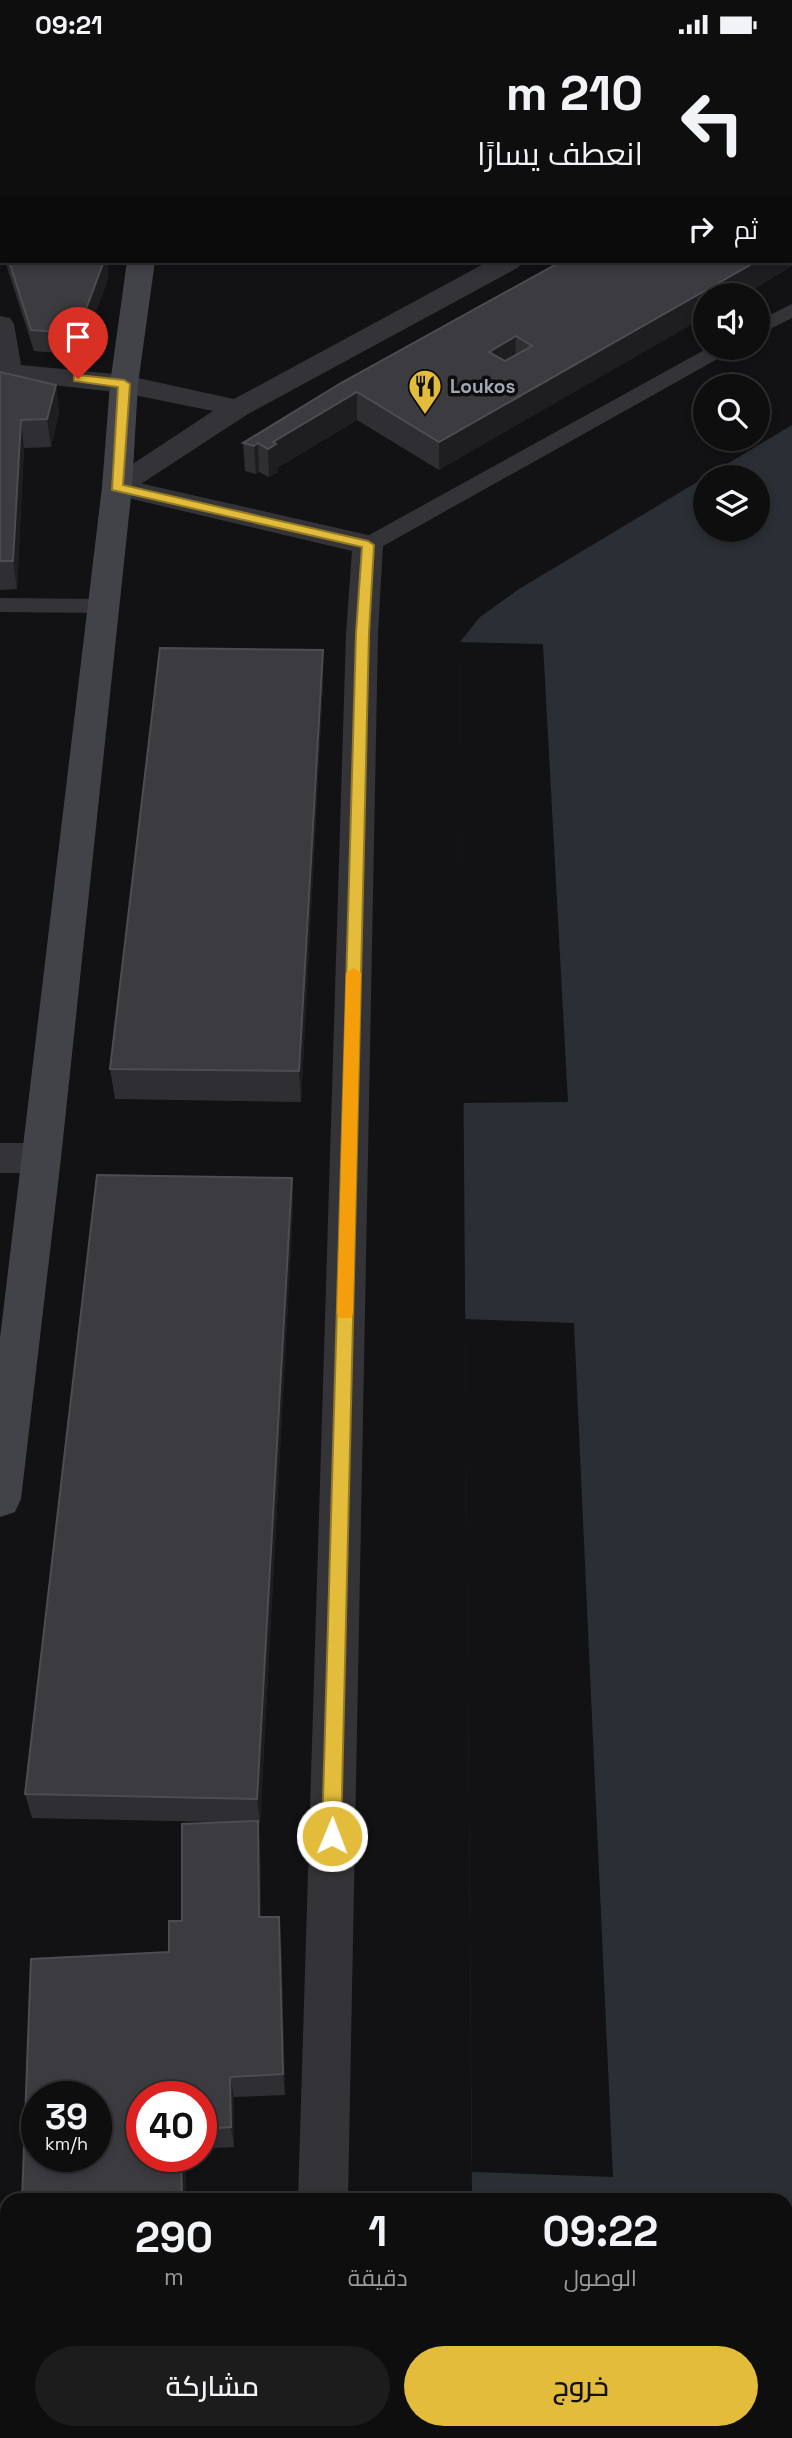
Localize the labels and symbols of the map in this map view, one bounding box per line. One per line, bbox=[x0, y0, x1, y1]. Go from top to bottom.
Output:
pin bbox=[48, 307, 108, 379]
restaurant icon: Loukos bbox=[406, 367, 444, 416]
place label: Loukos bbox=[450, 374, 515, 399]
position arrow bbox=[295, 1799, 369, 1873]
speed limit sign: 40 bbox=[126, 2081, 217, 2172]

